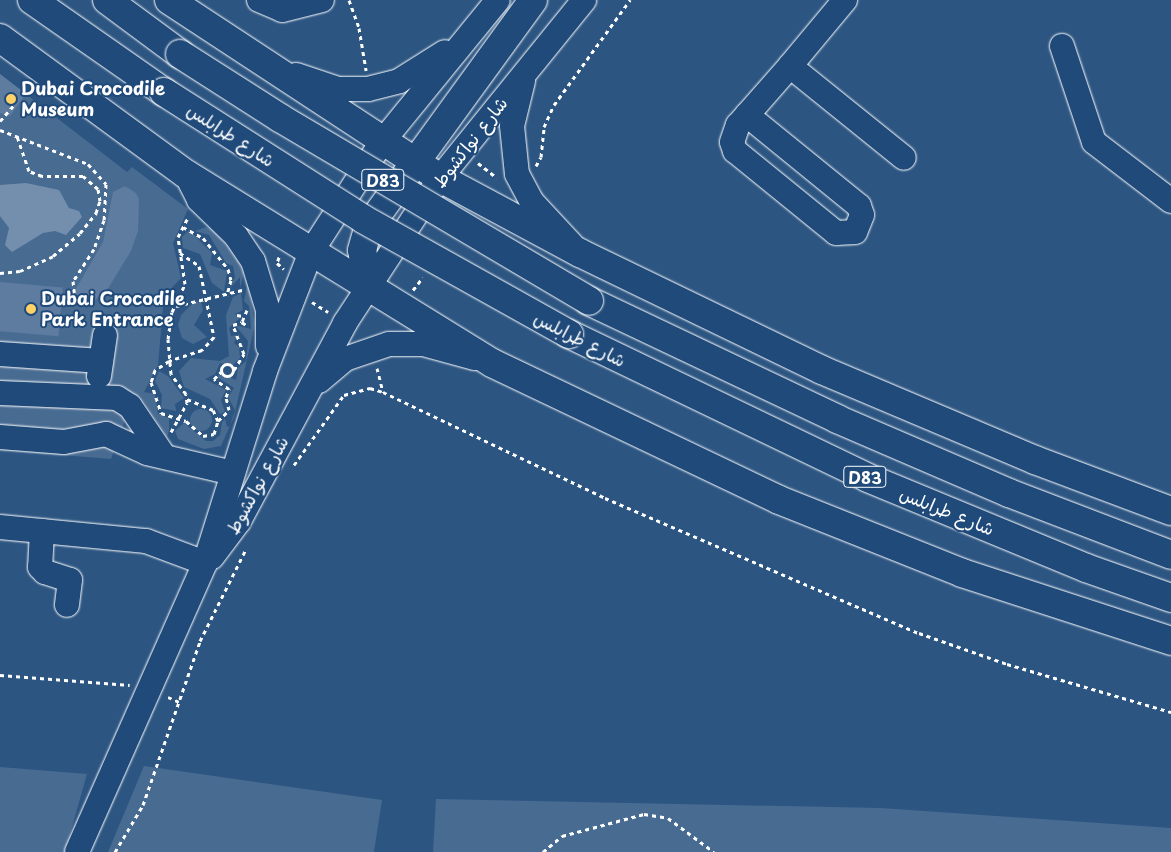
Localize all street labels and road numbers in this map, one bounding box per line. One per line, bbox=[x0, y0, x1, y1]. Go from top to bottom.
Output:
street label: شارع نواكشوط bbox=[428, 93, 512, 191]
street label: شارع طرابلس bbox=[183, 99, 279, 171]
road number: D83 bbox=[360, 166, 406, 194]
street label: شارع طرابلس bbox=[531, 307, 629, 371]
street label: شارع نواكشوط bbox=[221, 432, 293, 538]
road number: D83 bbox=[842, 464, 888, 491]
street label: شارع طرابلس bbox=[897, 482, 997, 540]

